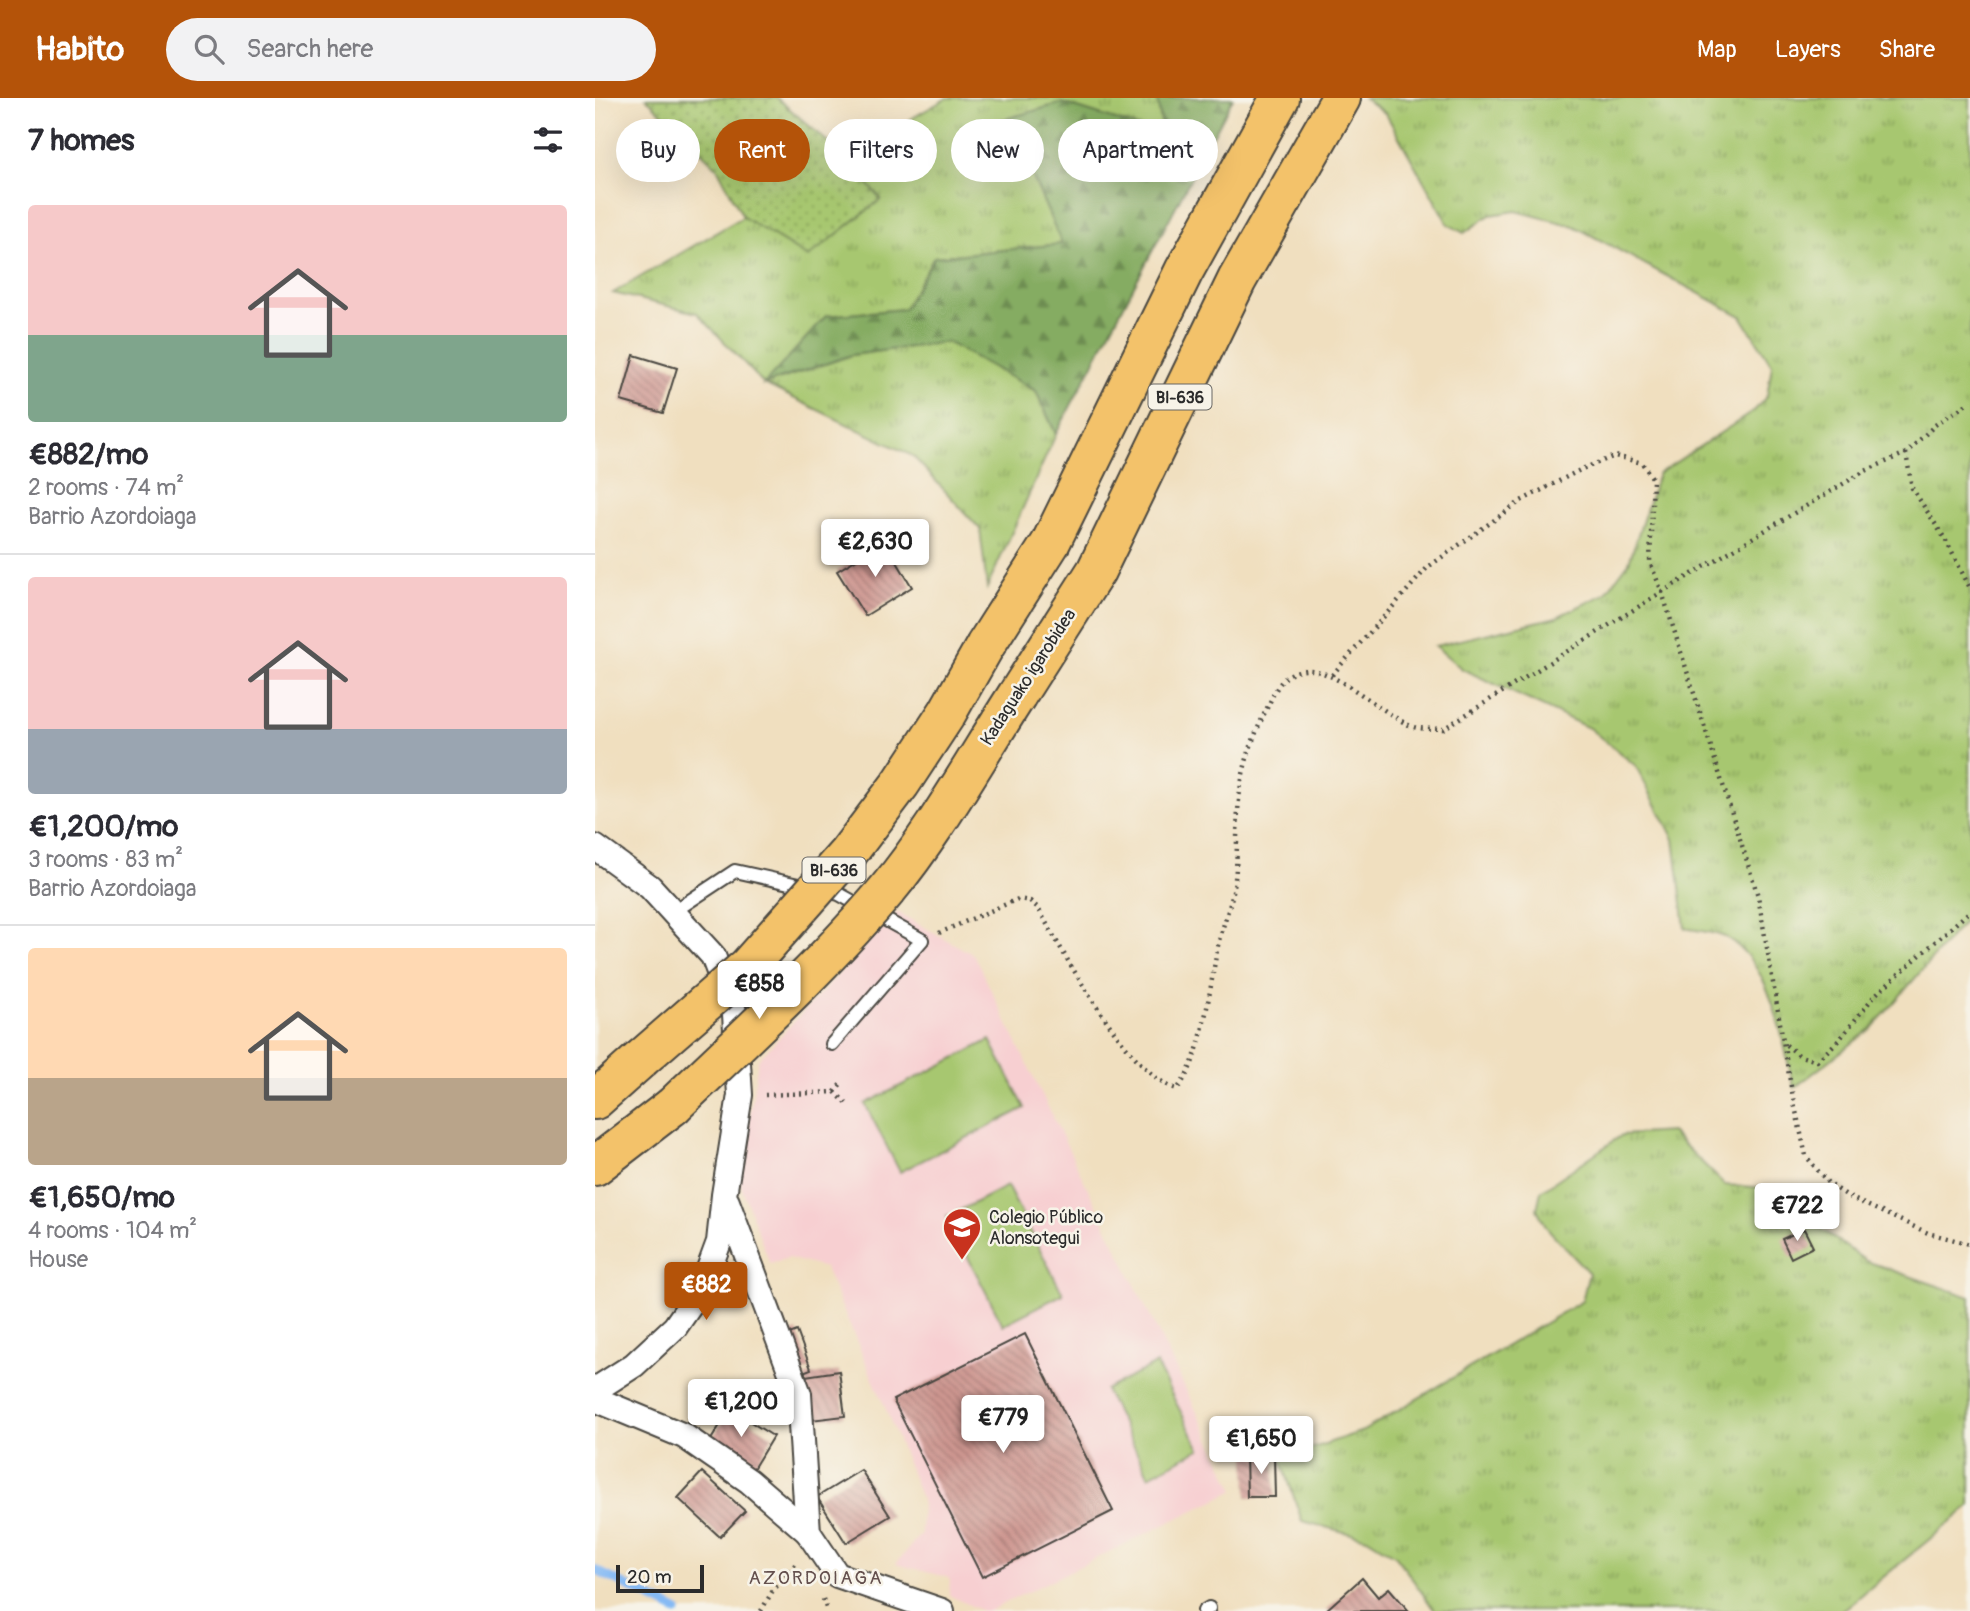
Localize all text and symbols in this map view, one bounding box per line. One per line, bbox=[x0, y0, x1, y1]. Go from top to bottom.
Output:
search box bbox=[166, 18, 656, 81]
text: Habito bbox=[35, 29, 124, 70]
icon: search bbox=[190, 30, 228, 68]
text: Search here bbox=[246, 33, 373, 65]
text: Map bbox=[1697, 35, 1737, 64]
text: Layers bbox=[1775, 35, 1841, 64]
text: Share bbox=[1879, 35, 1935, 64]
chip: Buy bbox=[616, 119, 700, 182]
chip: Rent bbox=[714, 119, 810, 182]
chip: Filters bbox=[824, 119, 937, 182]
chip: New bbox=[951, 119, 1044, 182]
chip: Apartment bbox=[1058, 119, 1218, 182]
icon: filters bbox=[529, 121, 567, 159]
text: 7 homes bbox=[28, 122, 135, 159]
icon: home bbox=[235, 250, 361, 376]
road number: BI-636 bbox=[1149, 384, 1211, 410]
text: €882/mo bbox=[28, 436, 148, 473]
text: 2 rooms · 74 m² bbox=[28, 473, 184, 502]
text: Barrio Azordoiaga bbox=[28, 502, 197, 531]
pin: €2,630 bbox=[818, 519, 932, 579]
text: €2,630 bbox=[837, 527, 913, 556]
street label: Kadaguako igarobidea bbox=[976, 604, 1081, 750]
icon: home bbox=[235, 622, 361, 748]
text: €1,200/mo bbox=[28, 808, 178, 845]
text: 3 rooms · 83 m² bbox=[28, 845, 183, 874]
road number: BI-636 bbox=[803, 858, 865, 883]
text: Barrio Azordoiaga bbox=[28, 874, 197, 903]
pin: €858 bbox=[718, 962, 800, 1021]
text: €858 bbox=[734, 969, 784, 998]
icon: home bbox=[235, 993, 361, 1119]
text: €1,650/mo bbox=[28, 1179, 175, 1216]
pin: €722 bbox=[1756, 1184, 1838, 1243]
text: €722 bbox=[1770, 1191, 1824, 1220]
school or university icon: Colegio Público Alonsotegui bbox=[941, 1206, 983, 1261]
place label: Colegio Público Alonsotegui bbox=[989, 1206, 1103, 1250]
text: 4 rooms · 104 m² bbox=[28, 1216, 197, 1245]
text: House bbox=[28, 1245, 88, 1274]
pin: €882 bbox=[665, 1262, 747, 1322]
text: €882 bbox=[680, 1270, 732, 1299]
pin: €1,200 bbox=[684, 1380, 798, 1439]
text: €1,200 bbox=[704, 1387, 778, 1416]
pin: €779 bbox=[962, 1396, 1044, 1455]
text: €779 bbox=[977, 1403, 1029, 1432]
pin: €1,650 bbox=[1204, 1416, 1318, 1476]
text: €1,650 bbox=[1225, 1424, 1297, 1453]
scale bar bbox=[616, 1562, 703, 1594]
text: 20 m bbox=[627, 1565, 672, 1589]
district label: AZORDOIAGA bbox=[749, 1566, 883, 1590]

